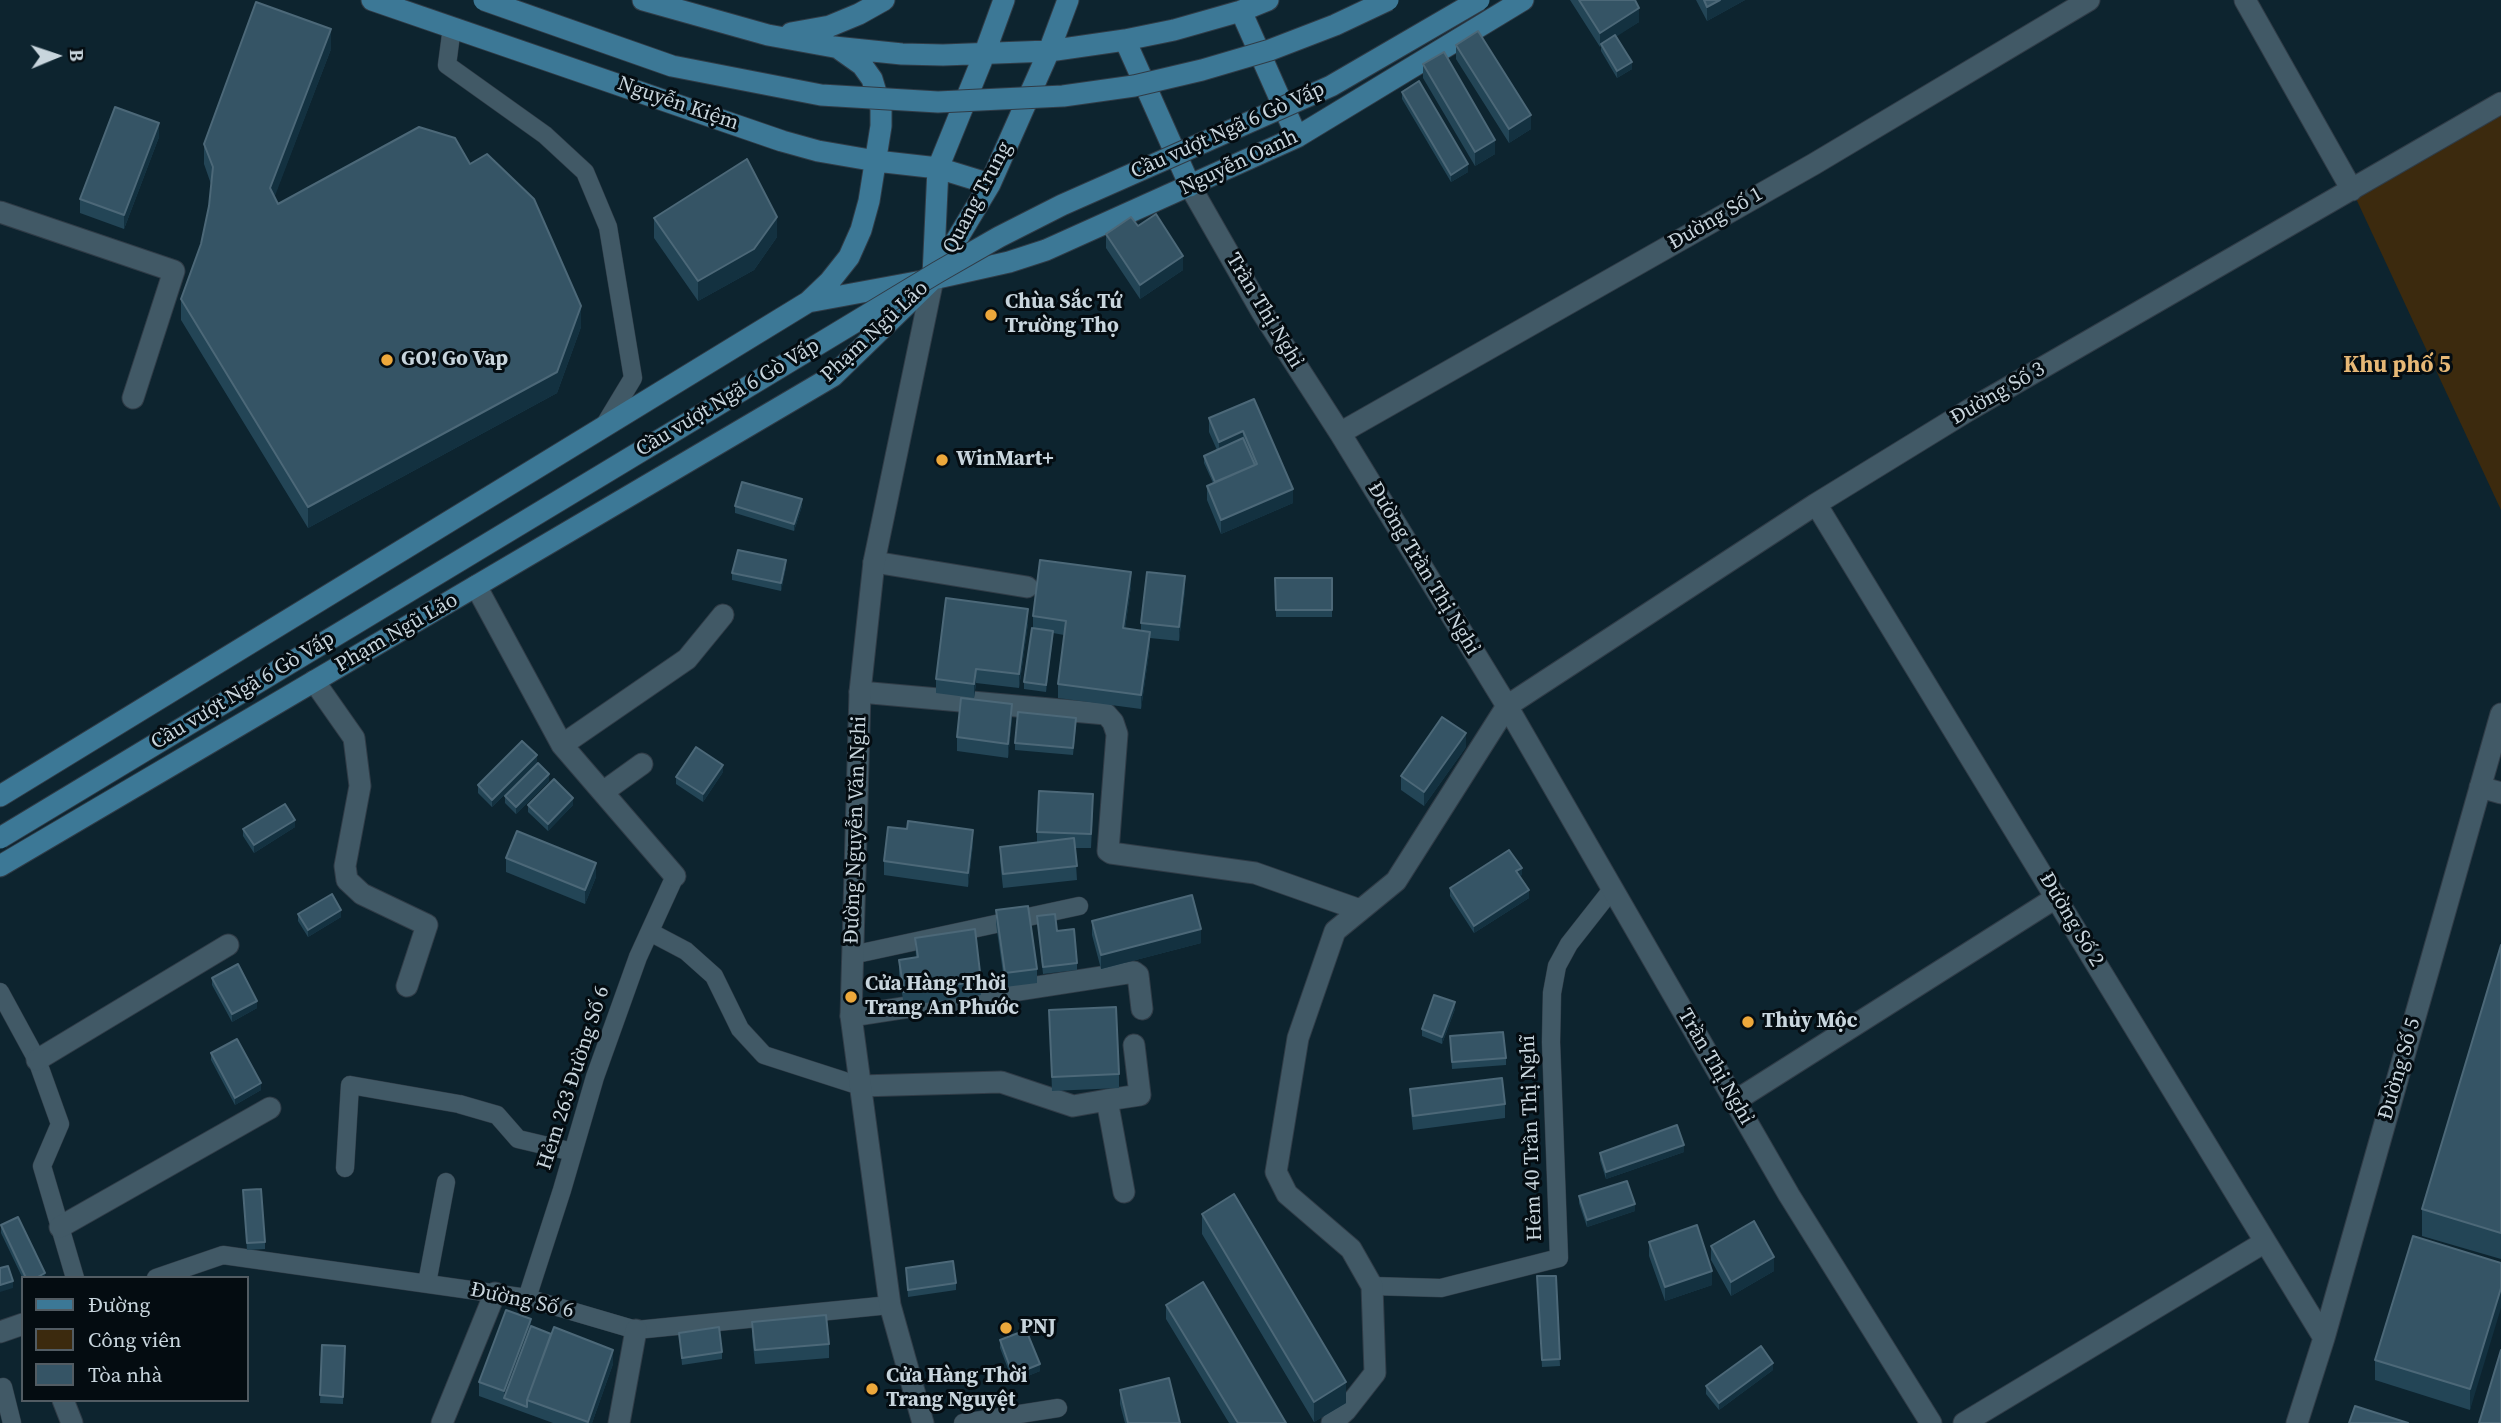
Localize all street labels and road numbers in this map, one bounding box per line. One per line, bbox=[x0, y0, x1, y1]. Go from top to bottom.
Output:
street label: Nguyễn Kiệm bbox=[614, 72, 742, 136]
street label: Cầu vượt Ngã 6 Gò Vấp bbox=[1127, 77, 1329, 185]
street label: Nguyễn Oanh bbox=[1176, 125, 1302, 201]
street label: Quang Trung bbox=[938, 138, 1018, 258]
street label: Đường Số 1 bbox=[1664, 182, 1768, 256]
street label: Trần Thị Nghỉ bbox=[1220, 249, 1308, 373]
street label: Phạm Ngũ Lão bbox=[816, 276, 934, 388]
street label: Cầu vượt Ngã 6 Gò Vấp bbox=[632, 333, 824, 463]
street label: Đường Số 3 bbox=[1946, 357, 2050, 431]
street label: Đường Trần Thị Nghỉ bbox=[1361, 478, 1485, 660]
street label: Phạm Ngũ Lão bbox=[331, 588, 463, 678]
street label: Cầu vượt Ngã 6 Gò Vấp bbox=[147, 626, 339, 756]
street label: Đường Nguyễn Văn Nghi bbox=[839, 715, 873, 945]
street label: Đường Số 2 bbox=[2033, 869, 2109, 971]
street label: Hẻm 263 Đường Số 6 bbox=[532, 983, 616, 1173]
street label: Trần Thị Nghỉ bbox=[1672, 1004, 1758, 1130]
street label: Đường Số 5 bbox=[2373, 1015, 2427, 1123]
street label: Hẻm 40 Trần Thị Nghĩ bbox=[1516, 1034, 1548, 1242]
street label: Đường Số 6 bbox=[468, 1278, 576, 1324]

